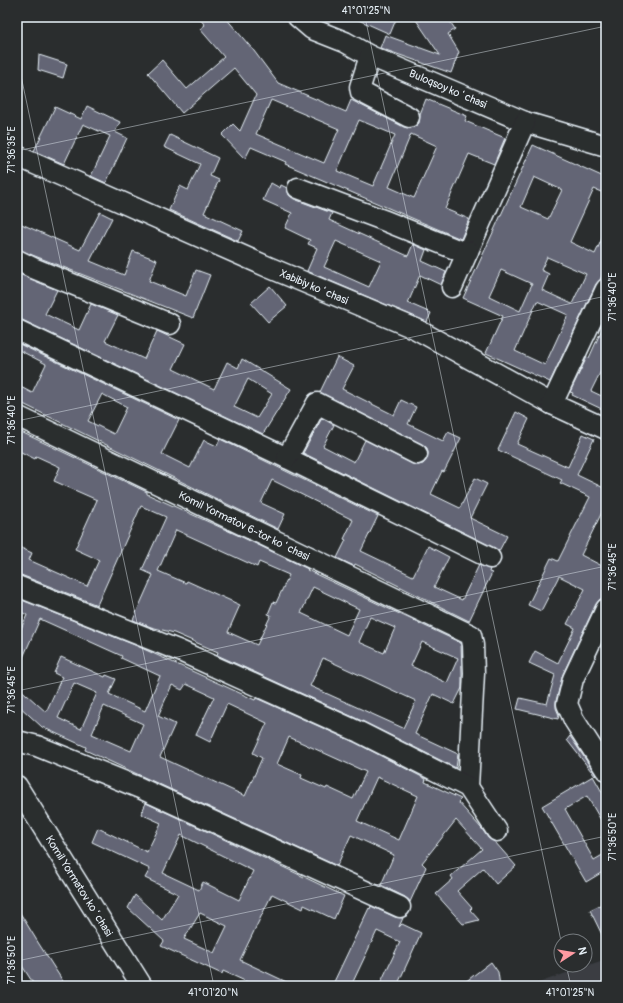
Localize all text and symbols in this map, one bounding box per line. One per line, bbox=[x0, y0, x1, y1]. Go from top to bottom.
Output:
text: 41°01'25"N bbox=[342, 5, 391, 17]
street label: Buloqsoy koʻchasi bbox=[407, 67, 489, 111]
text: 71°36'35"E bbox=[6, 126, 18, 174]
street label: Xabibiy koʻchasi bbox=[278, 267, 350, 307]
text: 71°36'40"E bbox=[607, 273, 619, 321]
text: 71°36'40"E bbox=[6, 396, 18, 444]
street label: Komil Yormatov 6-tor koʻchasi bbox=[176, 489, 312, 563]
text: 71°36'45"E bbox=[607, 543, 619, 591]
text: 71°36'45"E bbox=[6, 666, 18, 714]
text: 71°36'50"E bbox=[607, 813, 619, 861]
street label: Komil Yormatov koʻchasi bbox=[43, 833, 115, 939]
north arrow bbox=[553, 933, 593, 973]
text: 71°36'50"E bbox=[6, 936, 18, 984]
text: N bbox=[575, 946, 590, 957]
text: 41°01'20"N bbox=[188, 987, 238, 999]
text: 41°01'25"N bbox=[546, 987, 595, 999]

